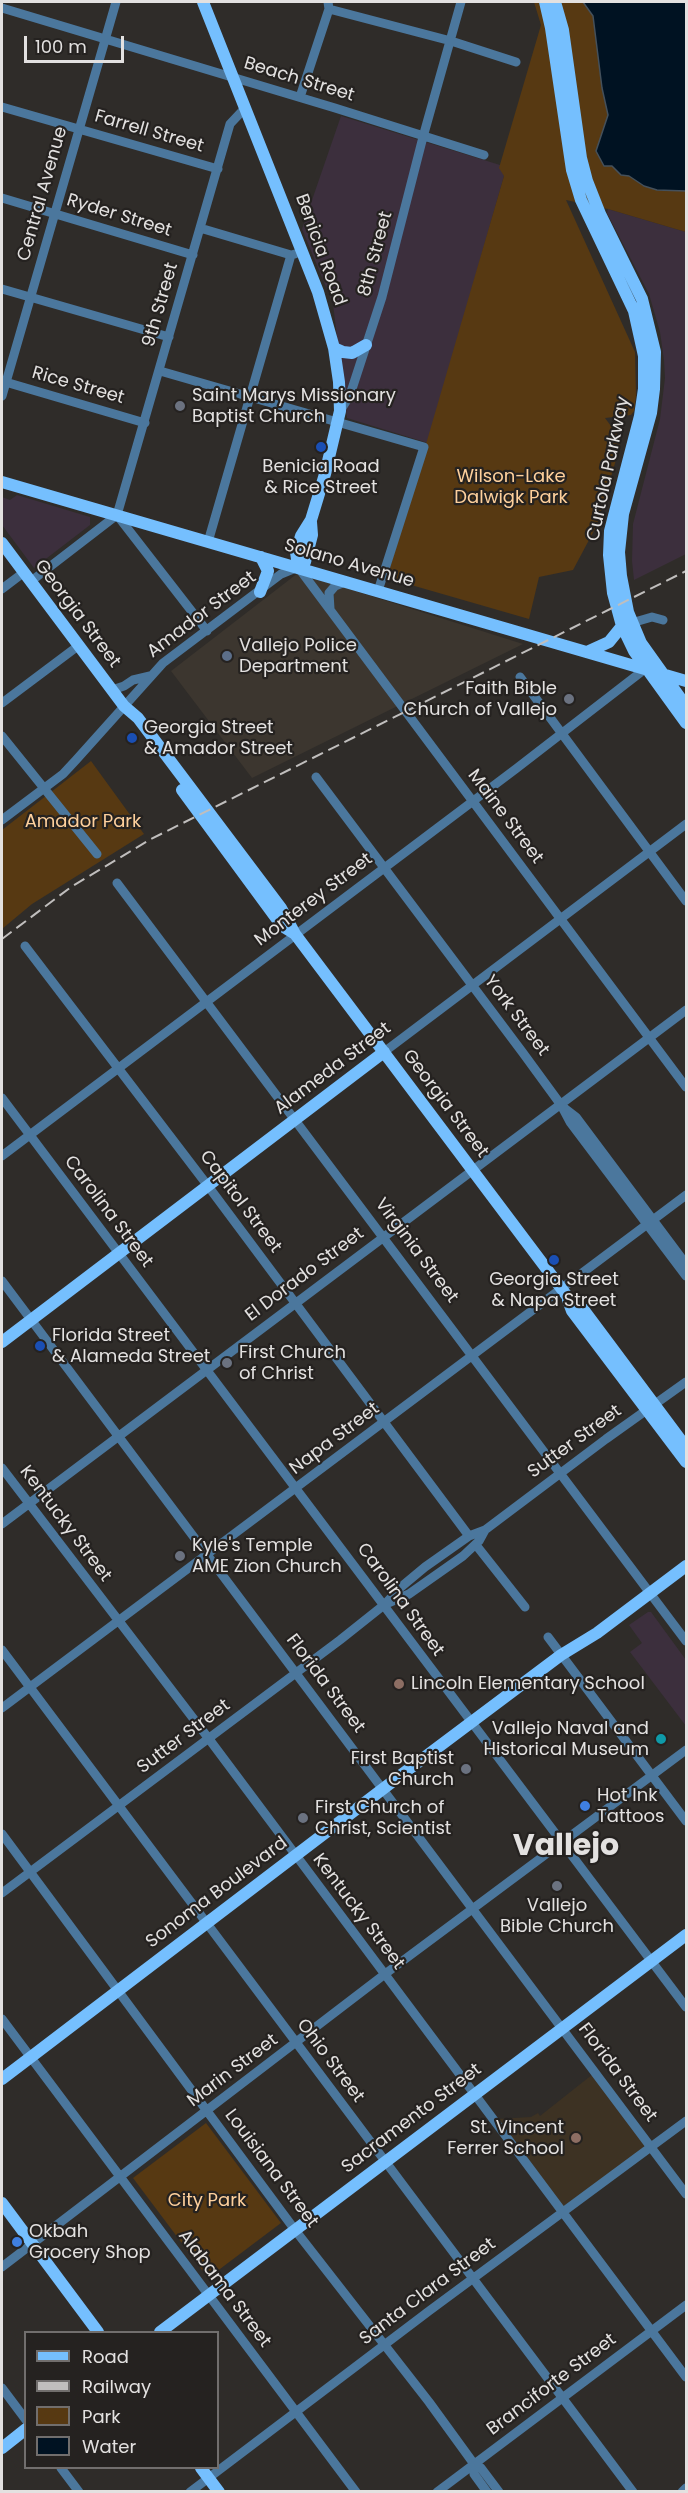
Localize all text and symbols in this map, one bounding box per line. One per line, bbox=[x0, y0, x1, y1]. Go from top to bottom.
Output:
scale bar bbox=[27, 24, 128, 62]
text: 100 m bbox=[35, 34, 87, 59]
street label: Beach Street bbox=[241, 53, 357, 107]
street label: Farrell Street bbox=[92, 106, 206, 158]
street label: Central Avenue bbox=[13, 124, 73, 264]
street label: Ryder Street bbox=[64, 190, 174, 242]
street label: Benicia Road bbox=[290, 191, 350, 309]
street label: 8th Street bbox=[354, 209, 398, 299]
street label: 9th Street bbox=[139, 260, 183, 350]
street label: Rice Street bbox=[29, 363, 127, 409]
place label: Saint Marys Missionary Baptist Church bbox=[192, 385, 396, 428]
street label: Curtola Parkway bbox=[583, 395, 635, 543]
marker: Saint Marys Missionary Baptist Church bbox=[173, 399, 187, 413]
marker: Benicia Road & Rice Street bbox=[314, 440, 328, 454]
place label: Benicia Road & Rice Street bbox=[262, 456, 380, 498]
park label: Wilson-Lake Dalwigk Park bbox=[454, 466, 568, 508]
street label: Solano Avenue bbox=[282, 535, 416, 593]
street label: Georgia Street bbox=[29, 556, 125, 672]
street label: Amador Street bbox=[143, 567, 261, 663]
place label: Vallejo Police Department bbox=[239, 635, 357, 678]
marker: Vallejo Police Department bbox=[220, 649, 234, 663]
place label: Faith Bible Church of Vallejo bbox=[404, 678, 557, 720]
marker: Faith Bible Church of Vallejo bbox=[562, 692, 576, 706]
place label: Georgia Street & Amador Street bbox=[144, 717, 293, 760]
marker: Georgia Street & Amador Street bbox=[125, 731, 139, 745]
street label: Maine Street bbox=[463, 766, 547, 868]
park label: Amador Park bbox=[25, 811, 141, 833]
street label: Monterey Street bbox=[251, 849, 377, 951]
street label: York Street bbox=[479, 971, 553, 1061]
street label: Alameda Street bbox=[270, 1018, 396, 1120]
street label: Georgia Street bbox=[397, 1046, 493, 1162]
street label: Capitol Street bbox=[194, 1147, 286, 1257]
street label: Carolina Street bbox=[59, 1152, 157, 1272]
street label: Virginia Street bbox=[370, 1194, 462, 1308]
street label: El Dorado Street bbox=[241, 1223, 369, 1327]
marker: Georgia Street & Napa Street bbox=[547, 1253, 561, 1267]
place label: Georgia Street & Napa Street bbox=[489, 1269, 619, 1312]
place label: Florida Street & Alameda Street bbox=[52, 1325, 210, 1368]
marker: Florida Street & Alameda Street bbox=[33, 1339, 47, 1353]
place label: First Church of Christ bbox=[239, 1342, 346, 1384]
marker: First Church of Christ bbox=[220, 1356, 234, 1370]
street label: Napa Street bbox=[286, 1398, 384, 1480]
street label: Sutter Street bbox=[524, 1401, 626, 1483]
street label: Kentucky Street bbox=[14, 1462, 116, 1586]
place label: Kyle's Temple AME Zion Church bbox=[192, 1535, 342, 1578]
street label: Carolina Street bbox=[352, 1539, 448, 1661]
marker: Kyle's Temple AME Zion Church bbox=[173, 1549, 187, 1563]
street label: Florida Street bbox=[281, 1630, 369, 1738]
place label: Lincoln Elementary School bbox=[411, 1673, 645, 1695]
marker: Lincoln Elementary School bbox=[392, 1677, 406, 1691]
street label: Sutter Street bbox=[133, 1695, 235, 1779]
place label: Vallejo Naval and Historical Museum bbox=[484, 1718, 649, 1760]
marker: Vallejo Naval and Historical Museum bbox=[654, 1732, 668, 1746]
place label: First Baptist Church bbox=[351, 1748, 454, 1790]
marker: First Baptist Church bbox=[459, 1762, 473, 1776]
place label: Hot Ink Tattoos bbox=[597, 1785, 664, 1828]
place label: First Church of Christ, Scientist bbox=[315, 1797, 451, 1840]
marker: Hot Ink Tattoos bbox=[578, 1799, 592, 1813]
marker: First Church of Christ, Scientist bbox=[296, 1811, 310, 1825]
district label: Vallejo bbox=[513, 1829, 619, 1865]
street label: Sonoma Boulevard bbox=[142, 1833, 292, 1953]
street label: Kentucky Street bbox=[307, 1850, 409, 1974]
marker: Vallejo Bible Church bbox=[550, 1879, 564, 1893]
place label: Vallejo Bible Church bbox=[500, 1895, 614, 1938]
street label: Ohio Street bbox=[292, 2015, 368, 2107]
street label: Florida Street bbox=[573, 2019, 661, 2127]
street label: Marin Street bbox=[183, 2030, 283, 2112]
street label: Sacramento Street bbox=[338, 2059, 486, 2179]
street label: Louisiana Street bbox=[220, 2106, 322, 2232]
place label: St. Vincent Ferrer School bbox=[447, 2117, 564, 2160]
marker: St. Vincent Ferrer School bbox=[569, 2131, 583, 2145]
park label: City Park bbox=[168, 2190, 246, 2212]
place label: Okbah Grocery Shop bbox=[29, 2221, 151, 2264]
street label: Alabama Street bbox=[173, 2226, 275, 2352]
street label: Santa Clara Street bbox=[356, 2234, 500, 2350]
marker: Okbah Grocery Shop bbox=[10, 2235, 24, 2249]
street label: Branciforte Street bbox=[483, 2329, 621, 2441]
legend bbox=[24, 2331, 219, 2469]
text: Road bbox=[82, 2344, 129, 2369]
text: Railway bbox=[82, 2374, 151, 2399]
text: Park bbox=[82, 2404, 121, 2429]
text: Water bbox=[82, 2434, 136, 2459]

